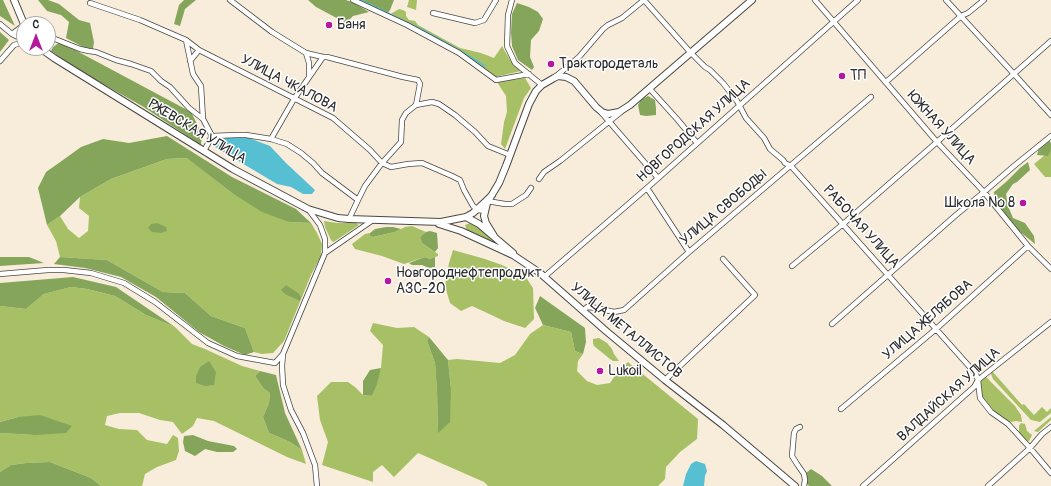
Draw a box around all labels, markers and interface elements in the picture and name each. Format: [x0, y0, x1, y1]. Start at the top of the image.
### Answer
north arrow [16, 16, 56, 56]
place label: Баня [337, 17, 365, 33]
text: С [33, 18, 39, 31]
marker: Баня [324, 20, 334, 30]
street label: УЛИЦА ЧКАЛОВА [238, 51, 340, 117]
place label: Трактородеталь [559, 56, 658, 72]
marker: Трактородеталь [546, 59, 556, 69]
place label: ТП [850, 68, 866, 84]
marker: ТП [837, 71, 847, 81]
street label: НОВГОРОДСКАЯ УЛИЦА [634, 76, 754, 186]
street label: ЮЖНАЯ УЛИЦА [903, 88, 979, 168]
street label: РЖЕВСКАЯ УЛИЦА [145, 96, 249, 168]
street label: УЛИЦА СВОБОДЫ [677, 167, 771, 249]
street label: РАБОЧАЯ УЛИЦА [819, 182, 903, 272]
place label: Школа № 8 [945, 195, 1015, 211]
marker: Школа № 8 [1018, 198, 1028, 208]
place label: Новгороднефтепродукт АЗС-20 [396, 265, 542, 298]
marker: Новгороднефтепродукт АЗС-20 [383, 276, 393, 286]
street label: УЛИЦА ЖЕЛЯБОВА [880, 276, 976, 364]
street label: УЛИЦА МЕТАЛЛИСТОВ [567, 280, 685, 382]
street label: ВАЛДАЙСКАЯ УЛИЦА [894, 344, 1004, 446]
place label: Lukoil [608, 363, 642, 379]
marker: Lukoil [595, 366, 605, 376]

